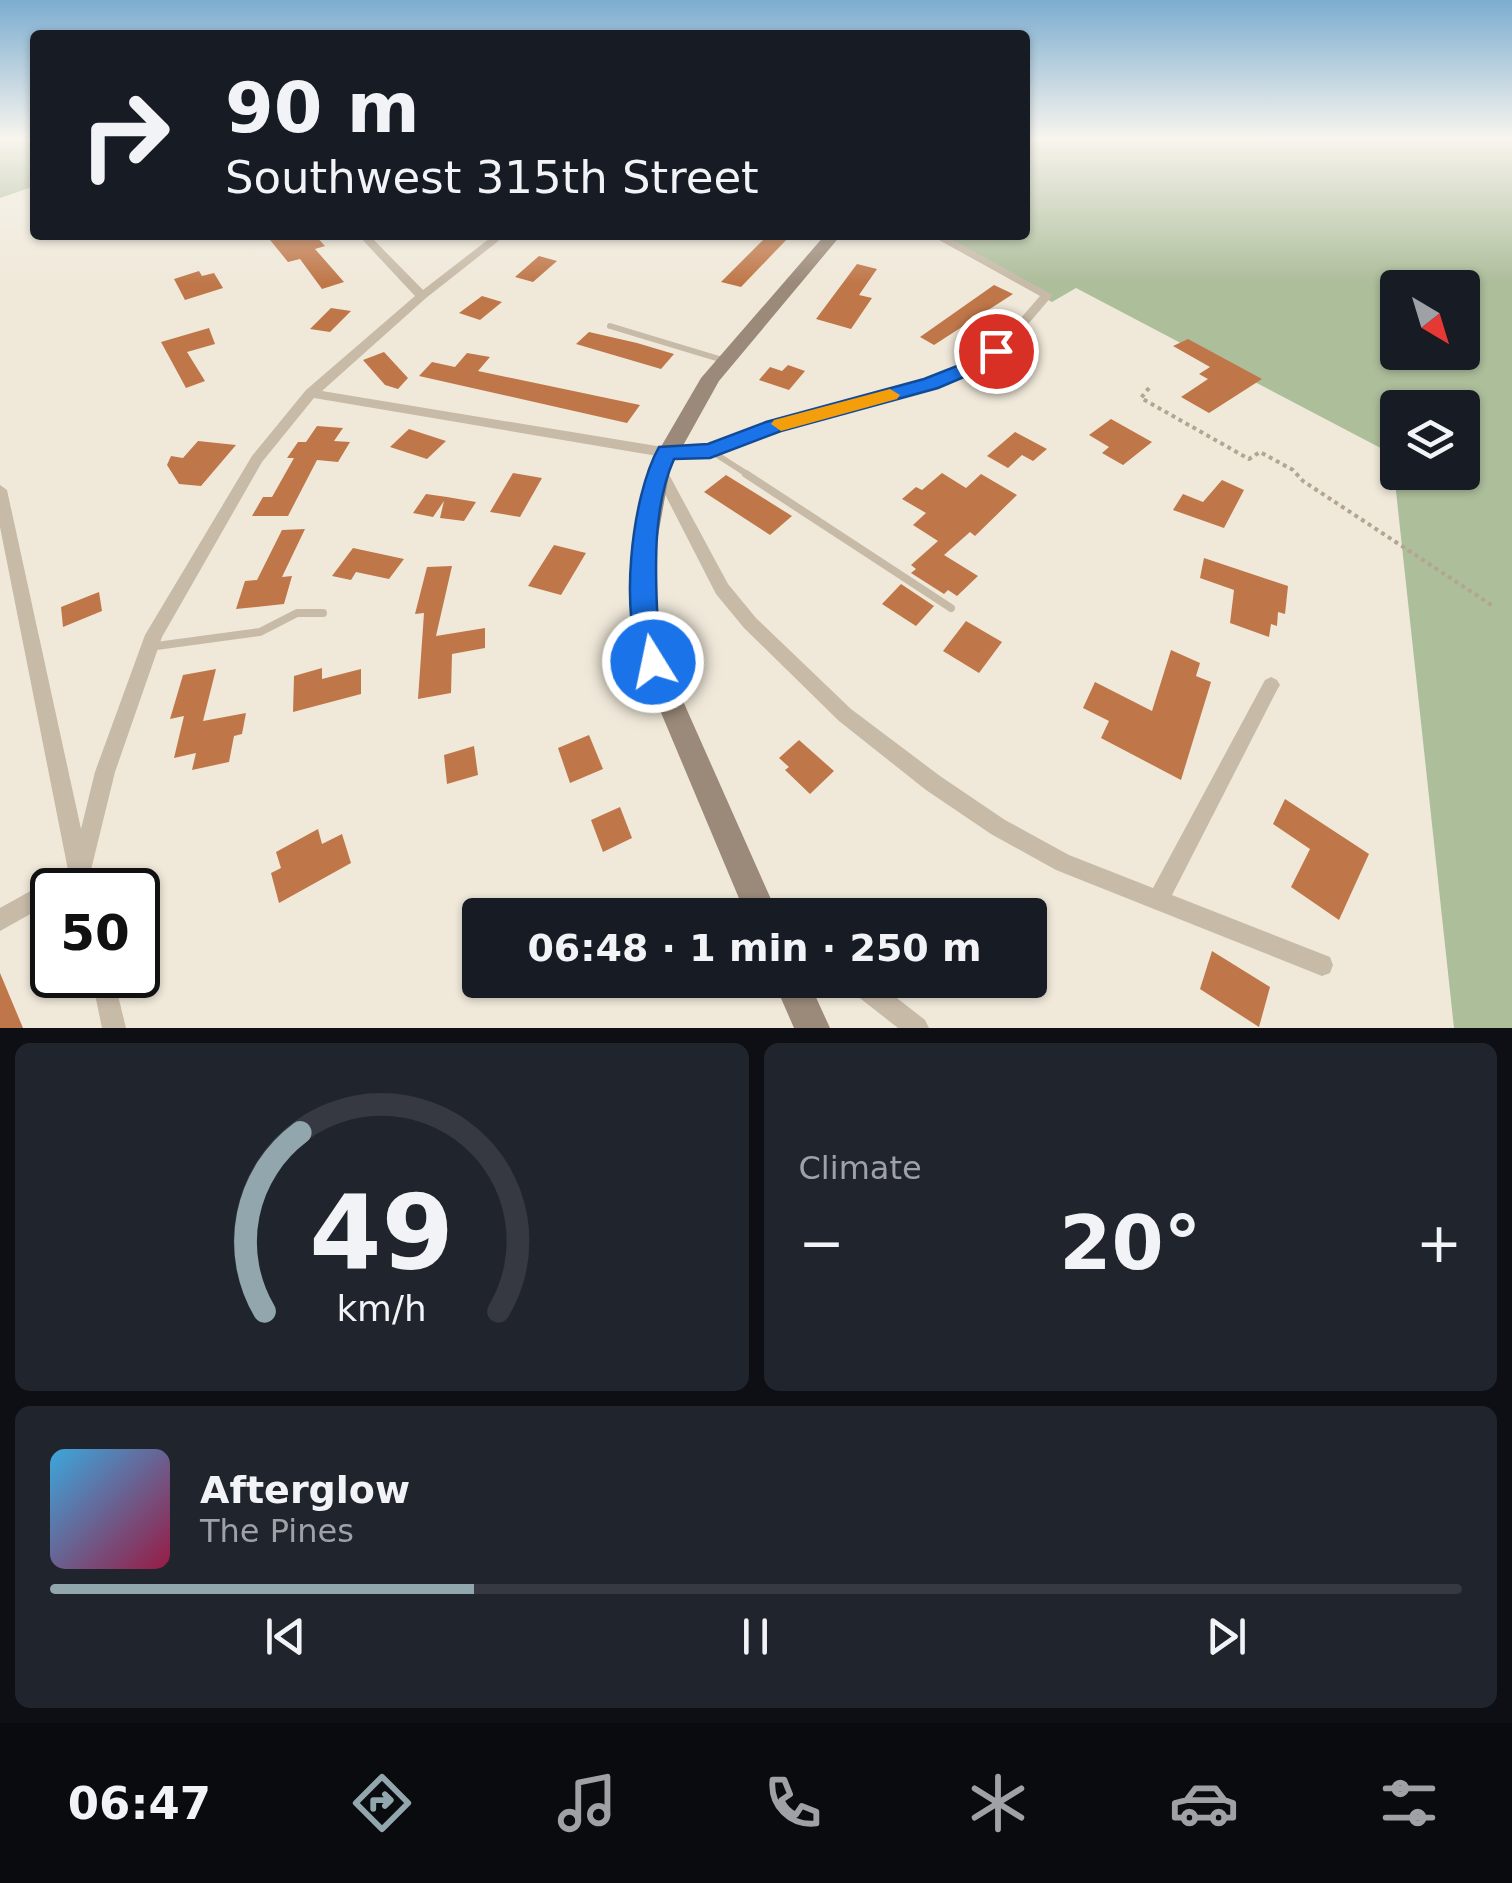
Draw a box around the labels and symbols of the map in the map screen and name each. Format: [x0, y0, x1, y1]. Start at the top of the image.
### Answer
north arrow [1380, 270, 1480, 370]
pin [954, 309, 1039, 394]
position arrow [601, 610, 705, 714]
speed limit sign: 50 [30, 868, 160, 998]

